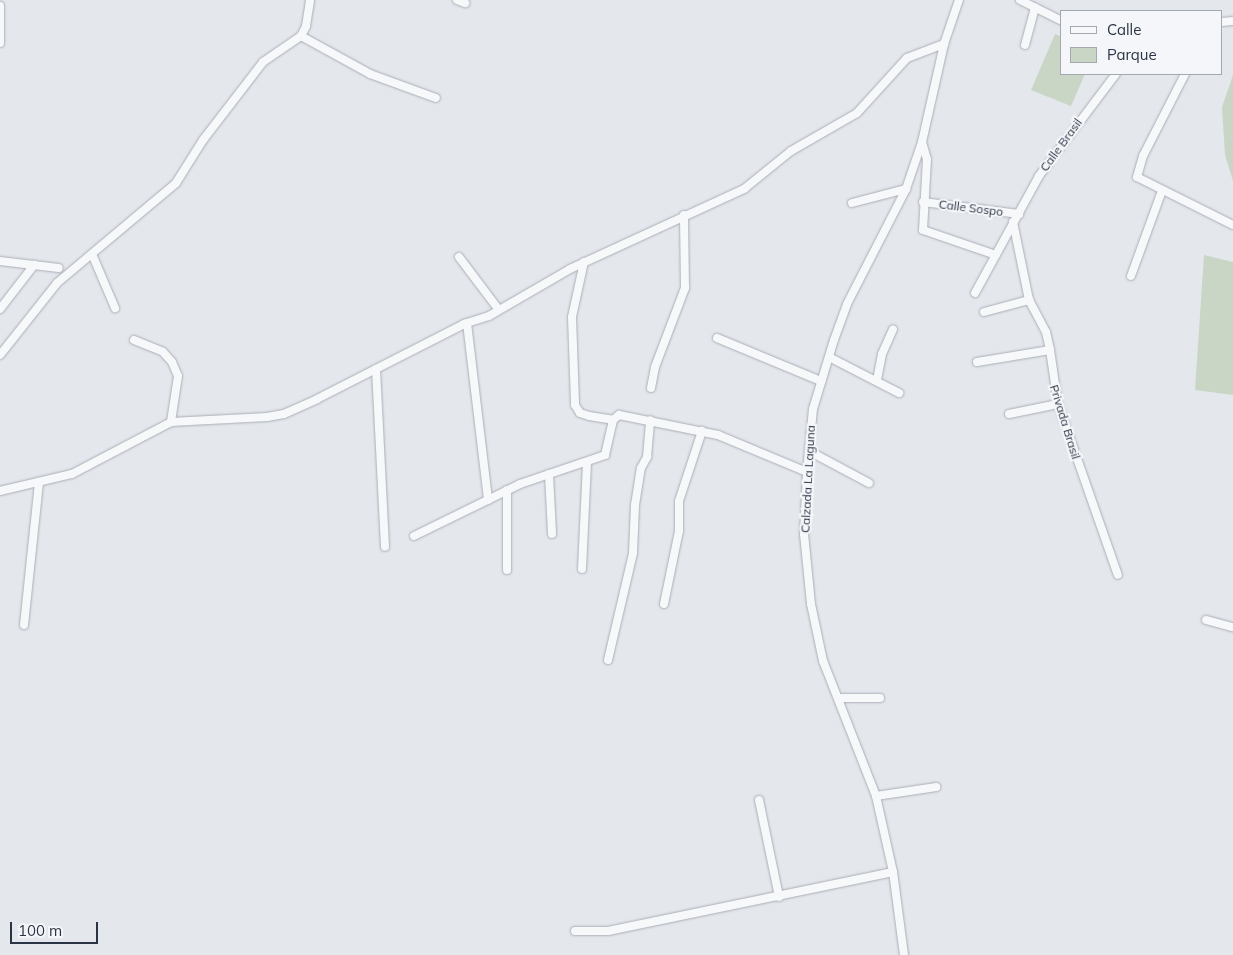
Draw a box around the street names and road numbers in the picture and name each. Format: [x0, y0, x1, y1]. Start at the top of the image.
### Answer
street label: Calle Brasil [1037, 116, 1085, 174]
street label: Calle Sospo [938, 197, 1004, 219]
street label: Privada Brasil [1047, 383, 1083, 461]
street label: Calzada La Laguna [798, 425, 818, 533]

